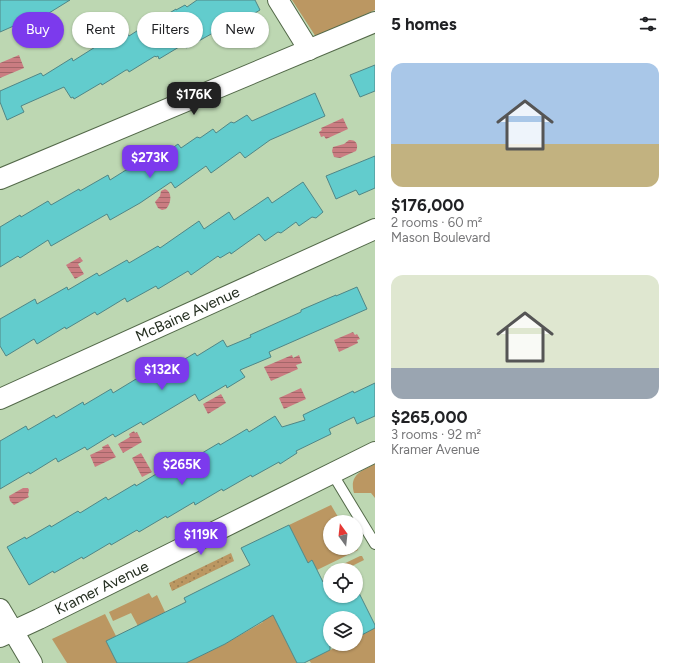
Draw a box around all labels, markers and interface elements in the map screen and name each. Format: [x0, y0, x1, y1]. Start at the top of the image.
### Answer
chip: Buy [12, 12, 64, 48]
chip: Rent [72, 12, 129, 48]
chip: Filters [137, 12, 203, 48]
chip: New [211, 12, 269, 48]
icon: filters [637, 13, 659, 35]
text: 5 homes [391, 14, 457, 34]
pin: $176K [166, 82, 222, 116]
text: $176K [176, 87, 212, 102]
icon: home [489, 89, 561, 161]
pin: $273K [122, 145, 178, 179]
text: $273K [131, 150, 169, 165]
text: $176,000 [391, 195, 464, 215]
text: 2 rooms · 60 m² [391, 215, 482, 230]
text: Mason Boulevard [391, 230, 490, 245]
street label: McBaine Avenue [133, 283, 242, 345]
icon: home [489, 301, 561, 373]
pin: $132K [134, 357, 190, 391]
text: $132K [144, 362, 180, 377]
text: $265,000 [391, 407, 467, 427]
text: 3 rooms · 92 m² [391, 427, 481, 442]
text: Kramer Avenue [391, 442, 480, 457]
pin: $265K [154, 452, 210, 486]
text: $265K [163, 457, 201, 472]
north arrow [323, 515, 363, 555]
map controls [323, 515, 363, 651]
pin: $119K [173, 522, 229, 556]
text: $119K [184, 527, 218, 542]
street label: Kramer Avenue [52, 557, 152, 619]
button: locate [323, 563, 363, 603]
button: layers [323, 611, 363, 651]

